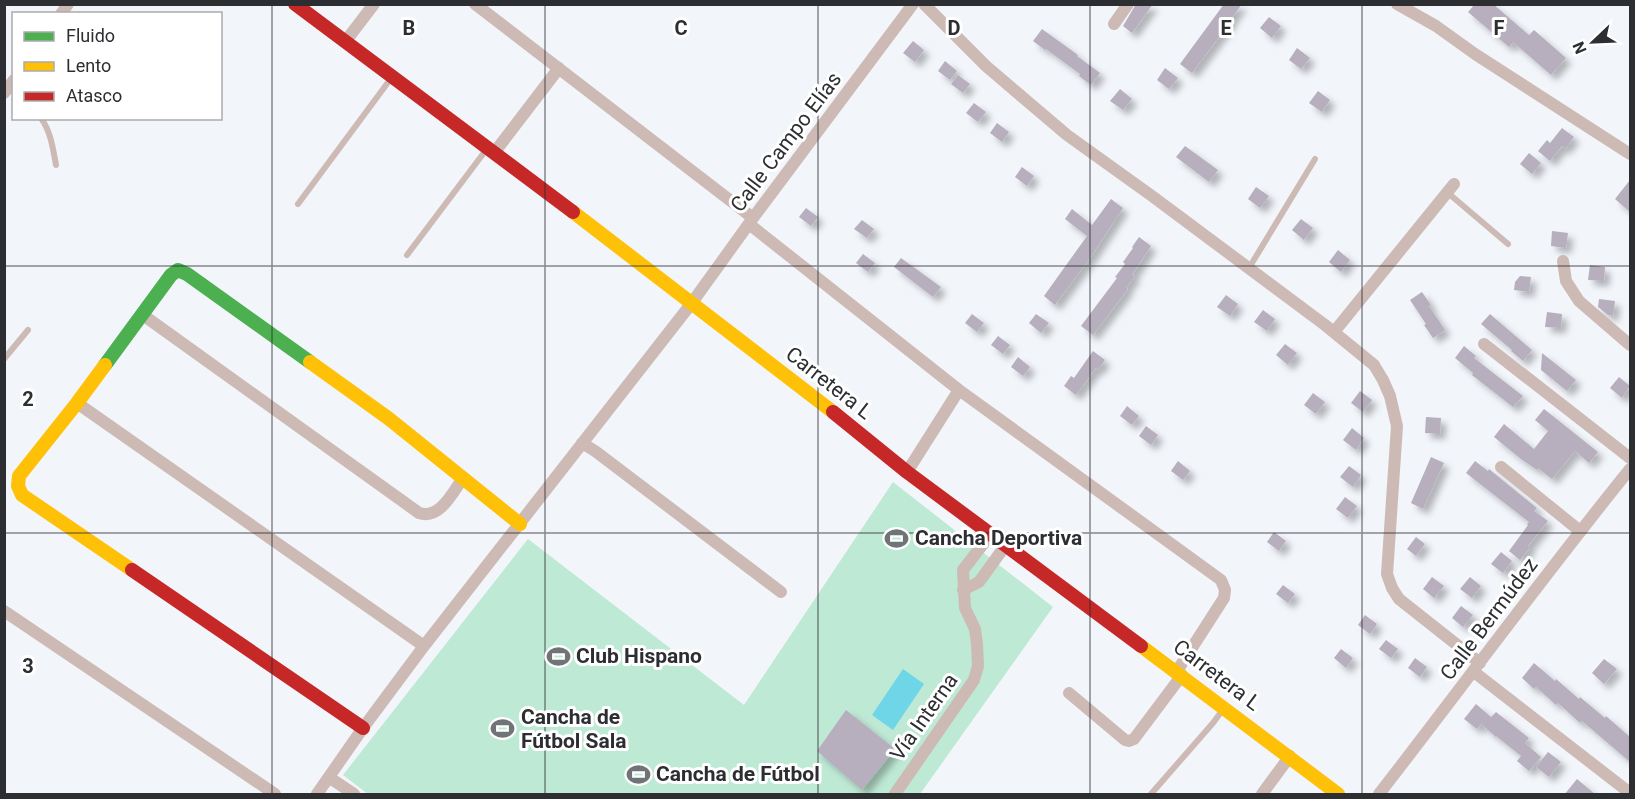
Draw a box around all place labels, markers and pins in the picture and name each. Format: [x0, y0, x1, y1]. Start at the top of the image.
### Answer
sports icon: Cancha Deportiva [884, 525, 910, 551]
place label: Cancha Deportiva [915, 526, 1082, 550]
sports icon: Club Hispano [545, 643, 571, 669]
place label: Club Hispano [576, 644, 702, 668]
place label: Cancha de Fútbol Sala [521, 705, 627, 753]
sports icon: Cancha de Fútbol Sala [490, 716, 516, 742]
sports icon: Cancha de Fútbol [625, 761, 651, 787]
place label: Cancha de Fútbol [656, 762, 820, 786]

